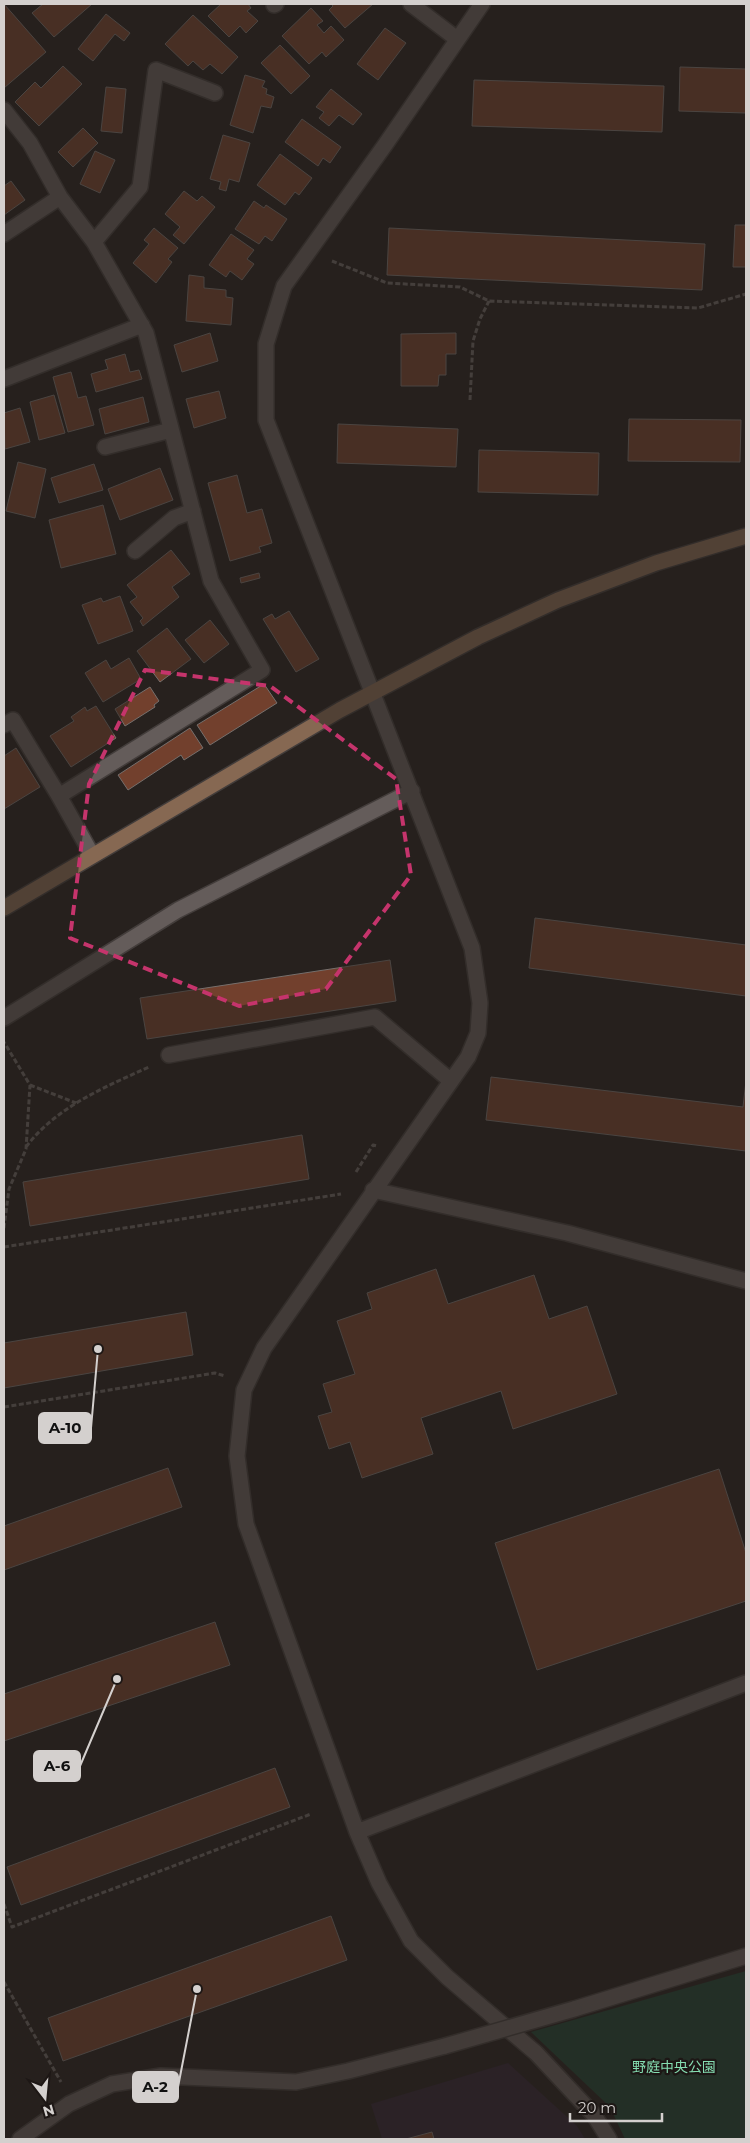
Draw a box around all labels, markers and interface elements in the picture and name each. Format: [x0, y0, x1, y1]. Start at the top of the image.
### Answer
callout: A-10 [39, 1413, 91, 1443]
text: A-10 [48, 1418, 81, 1437]
callout: A-6 [34, 1751, 80, 1781]
text: A-6 [43, 1756, 71, 1775]
park label: 野庭中央公園 [632, 2058, 716, 2076]
callout: A-2 [133, 2072, 178, 2102]
north arrow [20, 2073, 70, 2123]
text: A-2 [141, 2077, 168, 2096]
scale bar [570, 2090, 662, 2122]
text: 20 m [578, 2098, 616, 2117]
text: N [41, 2100, 57, 2121]

